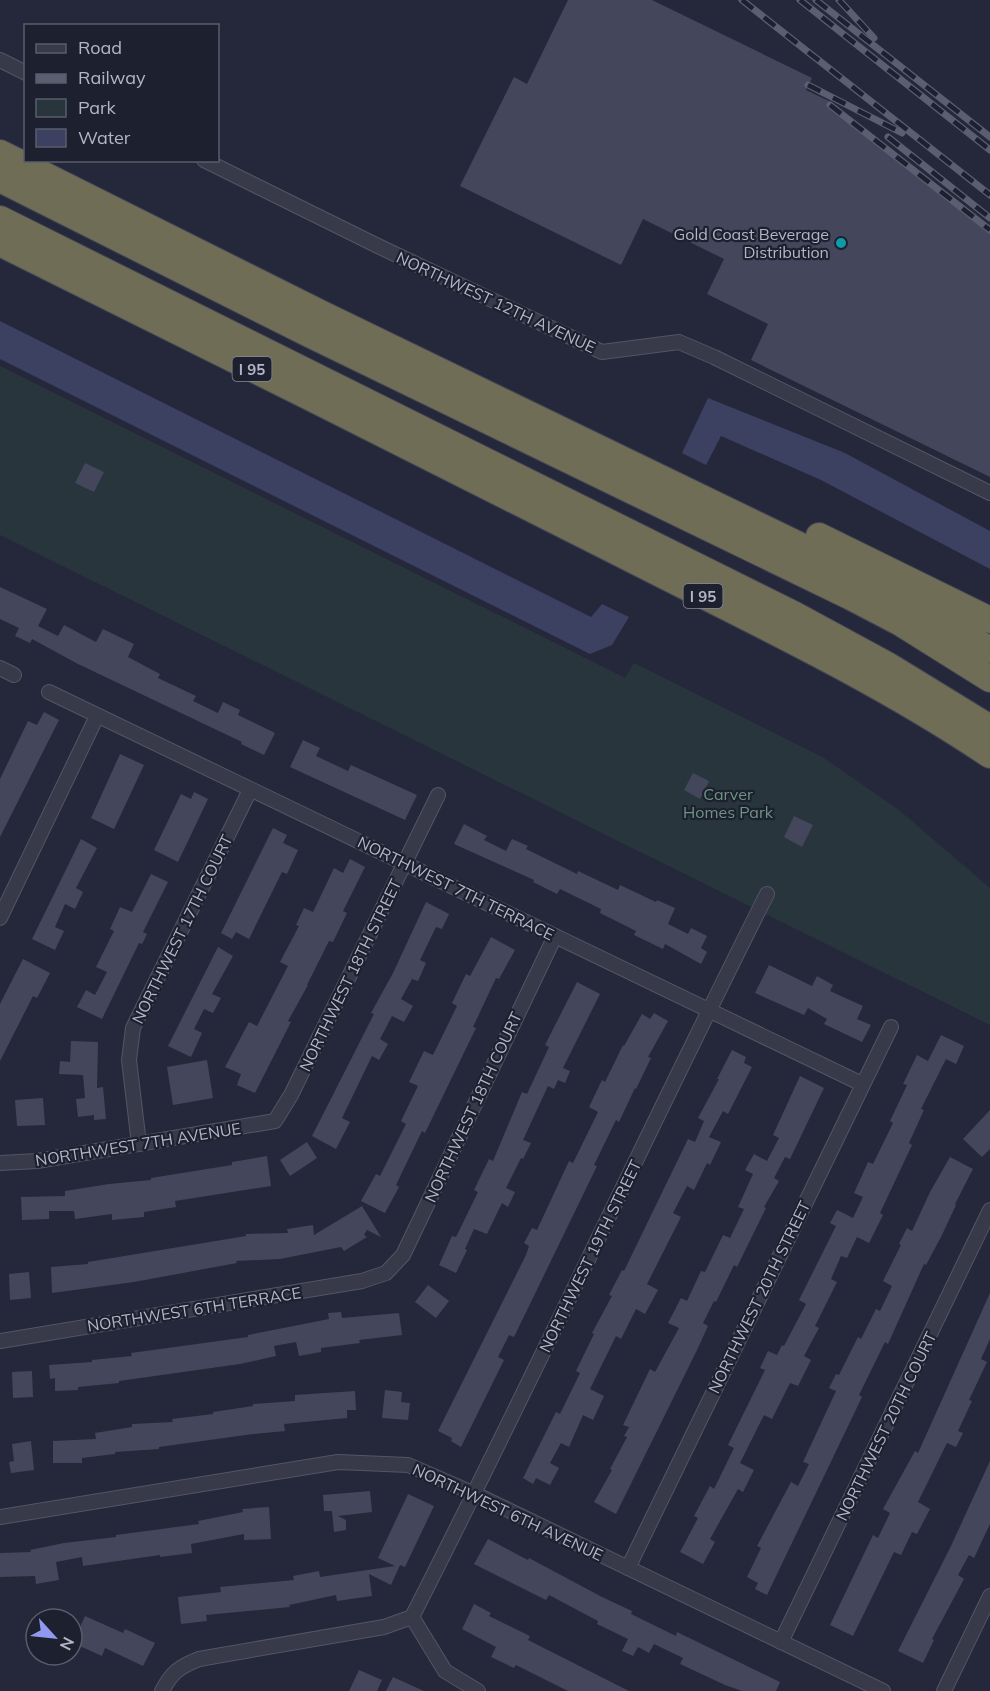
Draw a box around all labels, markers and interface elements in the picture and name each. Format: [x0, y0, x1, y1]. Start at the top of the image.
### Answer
legend [24, 24, 219, 162]
text: Road [78, 36, 122, 59]
text: Railway [78, 66, 146, 89]
text: Park [78, 96, 117, 119]
text: Water [78, 126, 131, 149]
place label: Gold Coast Beverage Distribution [674, 224, 829, 262]
marker: Gold Coast Beverage Distribution [834, 236, 848, 250]
street label: NORTHWEST 12TH AVENUE [393, 247, 599, 357]
road number: I 95 [232, 357, 272, 381]
road number: I 95 [684, 584, 722, 608]
park label: Carver Homes Park [683, 784, 774, 822]
street label: NORTHWEST 17TH COURT [127, 831, 237, 1027]
street label: NORTHWEST 7TH TERRACE [354, 832, 558, 944]
street label: NORTHWEST 18TH STREET [295, 875, 406, 1074]
street label: NORTHWEST 18TH COURT [420, 1008, 526, 1205]
street label: NORTHWEST 7TH AVENUE [34, 1118, 242, 1170]
street label: NORTHWEST 19TH STREET [535, 1156, 646, 1355]
street label: NORTHWEST 20TH STREET [704, 1197, 815, 1396]
street label: NORTHWEST 6TH TERRACE [86, 1282, 302, 1336]
street label: NORTHWEST 20TH COURT [831, 1328, 941, 1524]
street label: NORTHWEST 6TH AVENUE [410, 1459, 606, 1565]
north arrow [24, 1607, 84, 1667]
text: N [56, 1634, 79, 1654]

